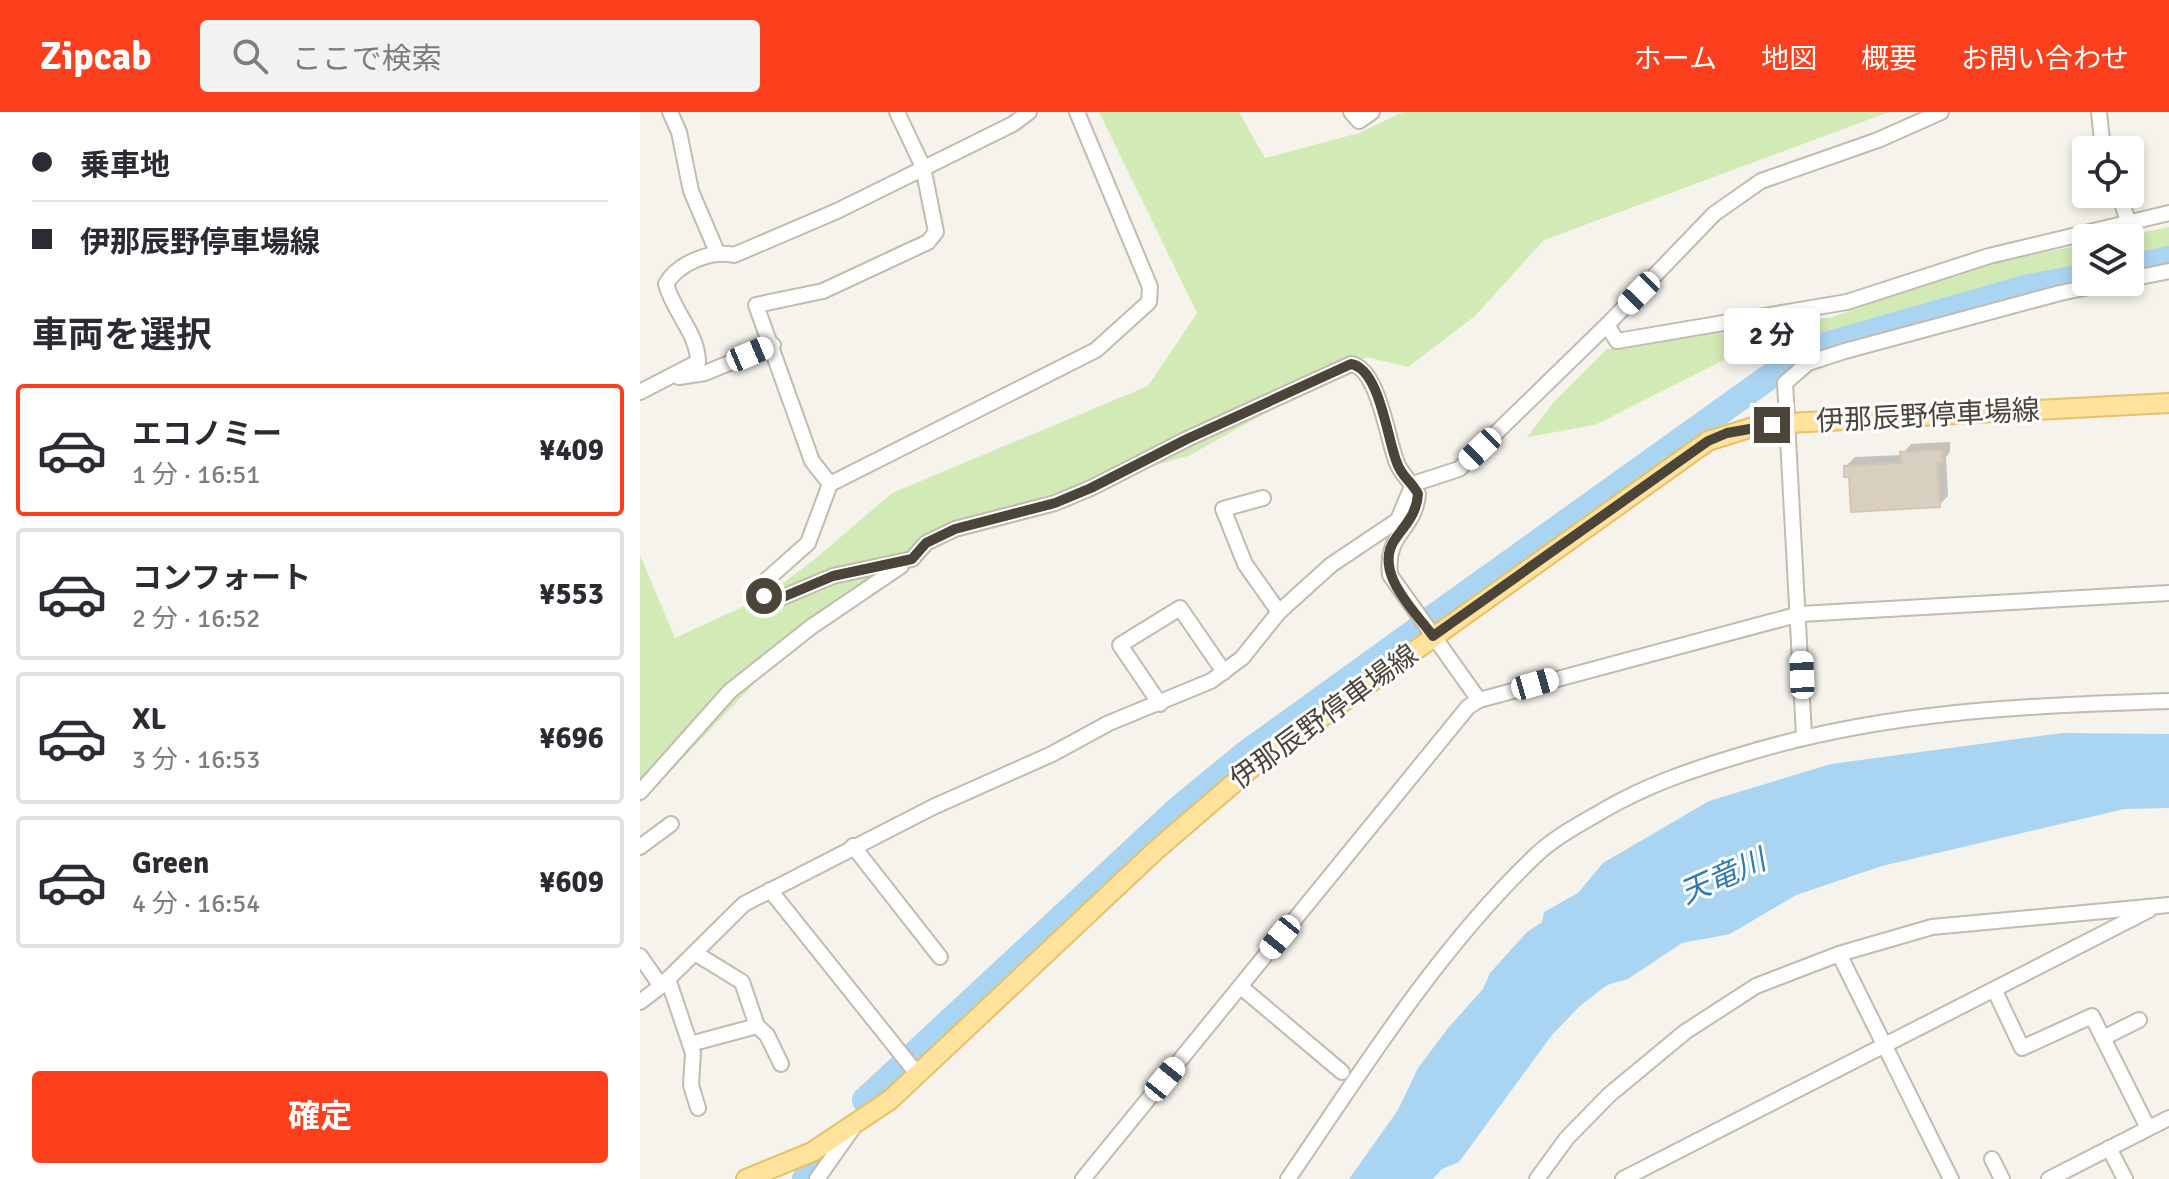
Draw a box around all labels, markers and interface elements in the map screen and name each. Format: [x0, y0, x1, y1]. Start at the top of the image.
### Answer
search box [200, 20, 760, 92]
text: Zipcab [40, 33, 152, 80]
icon: search [228, 34, 272, 78]
text: ここで検索 [292, 41, 442, 78]
text: ホーム [1634, 42, 1717, 76]
text: 地図 [1761, 42, 1817, 76]
text: 概要 [1861, 42, 1917, 76]
text: お問い合わせ [1961, 42, 2129, 76]
map controls [2072, 136, 2144, 296]
button: locate [2072, 136, 2144, 208]
text: 乗車地 [80, 147, 170, 184]
text: 伊那辰野停車場線 [80, 224, 320, 261]
button: layers [2072, 224, 2144, 296]
car [1614, 267, 1664, 319]
callout: 2 分 [1724, 309, 1820, 365]
text: 車両を選択 [32, 313, 212, 358]
text: 2 分 [1749, 320, 1795, 352]
car [723, 334, 777, 374]
street label: 伊那辰野停車場線 [1815, 393, 2041, 439]
route end [1754, 407, 1790, 443]
icon: car [36, 414, 108, 486]
text: エコノミー [132, 416, 282, 453]
car [1454, 424, 1506, 474]
text: ¥409 [539, 432, 604, 469]
text: 1 分 · 16:51 [132, 459, 260, 491]
icon: car [36, 558, 108, 630]
text: コンフォート [132, 560, 311, 597]
text: ¥553 [539, 576, 604, 613]
route start [746, 578, 782, 614]
text: 2 分 · 16:52 [132, 603, 260, 635]
street label: 伊那辰野停車場線 [1223, 637, 1425, 797]
car [1789, 651, 1815, 699]
car [1509, 666, 1561, 702]
text: XL [132, 701, 166, 738]
icon: car [36, 702, 108, 774]
text: ¥696 [539, 720, 604, 757]
text: 3 分 · 16:53 [132, 744, 260, 776]
water label: 天竜川 [1674, 841, 1774, 912]
text: Green [132, 845, 209, 882]
icon: car [36, 846, 108, 918]
text: ¥609 [539, 864, 604, 901]
text: 4 分 · 16:54 [132, 888, 260, 920]
car [1256, 911, 1304, 963]
car [1141, 1053, 1189, 1105]
button: 確定 [32, 1071, 608, 1163]

